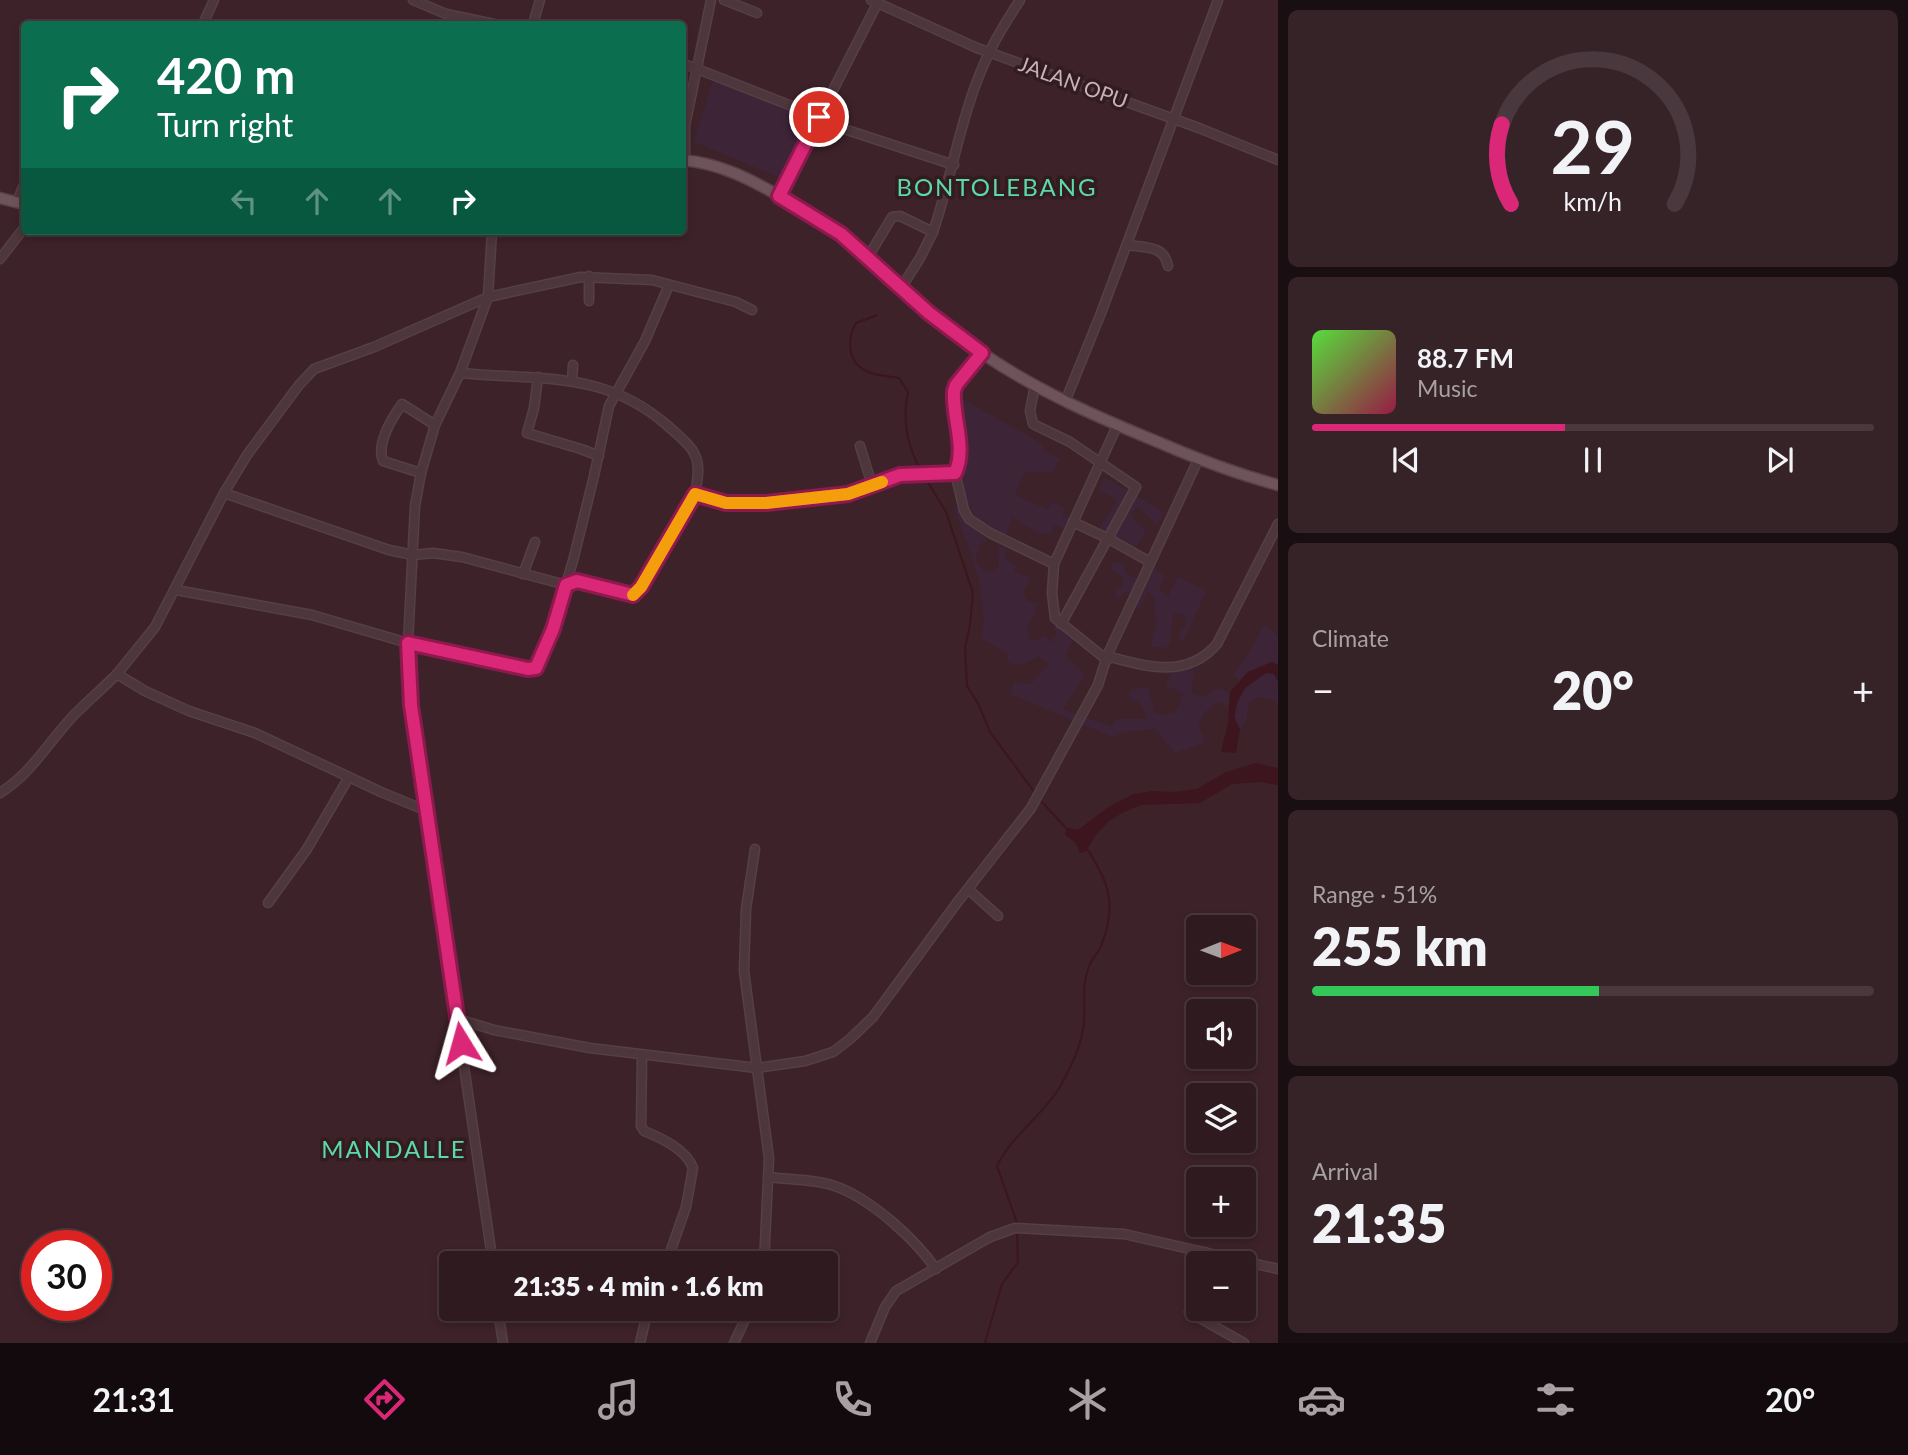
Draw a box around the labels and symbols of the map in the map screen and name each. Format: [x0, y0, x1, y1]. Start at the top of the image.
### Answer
street label: JALAN OPU [1016, 50, 1131, 113]
pin [789, 87, 849, 147]
district label: BONTOLEBANG [896, 172, 1098, 201]
north arrow [1186, 915, 1256, 985]
position arrow [424, 1006, 498, 1080]
district label: MANDALLE [321, 1134, 467, 1163]
speed limit sign: 30 [21, 1230, 112, 1321]

